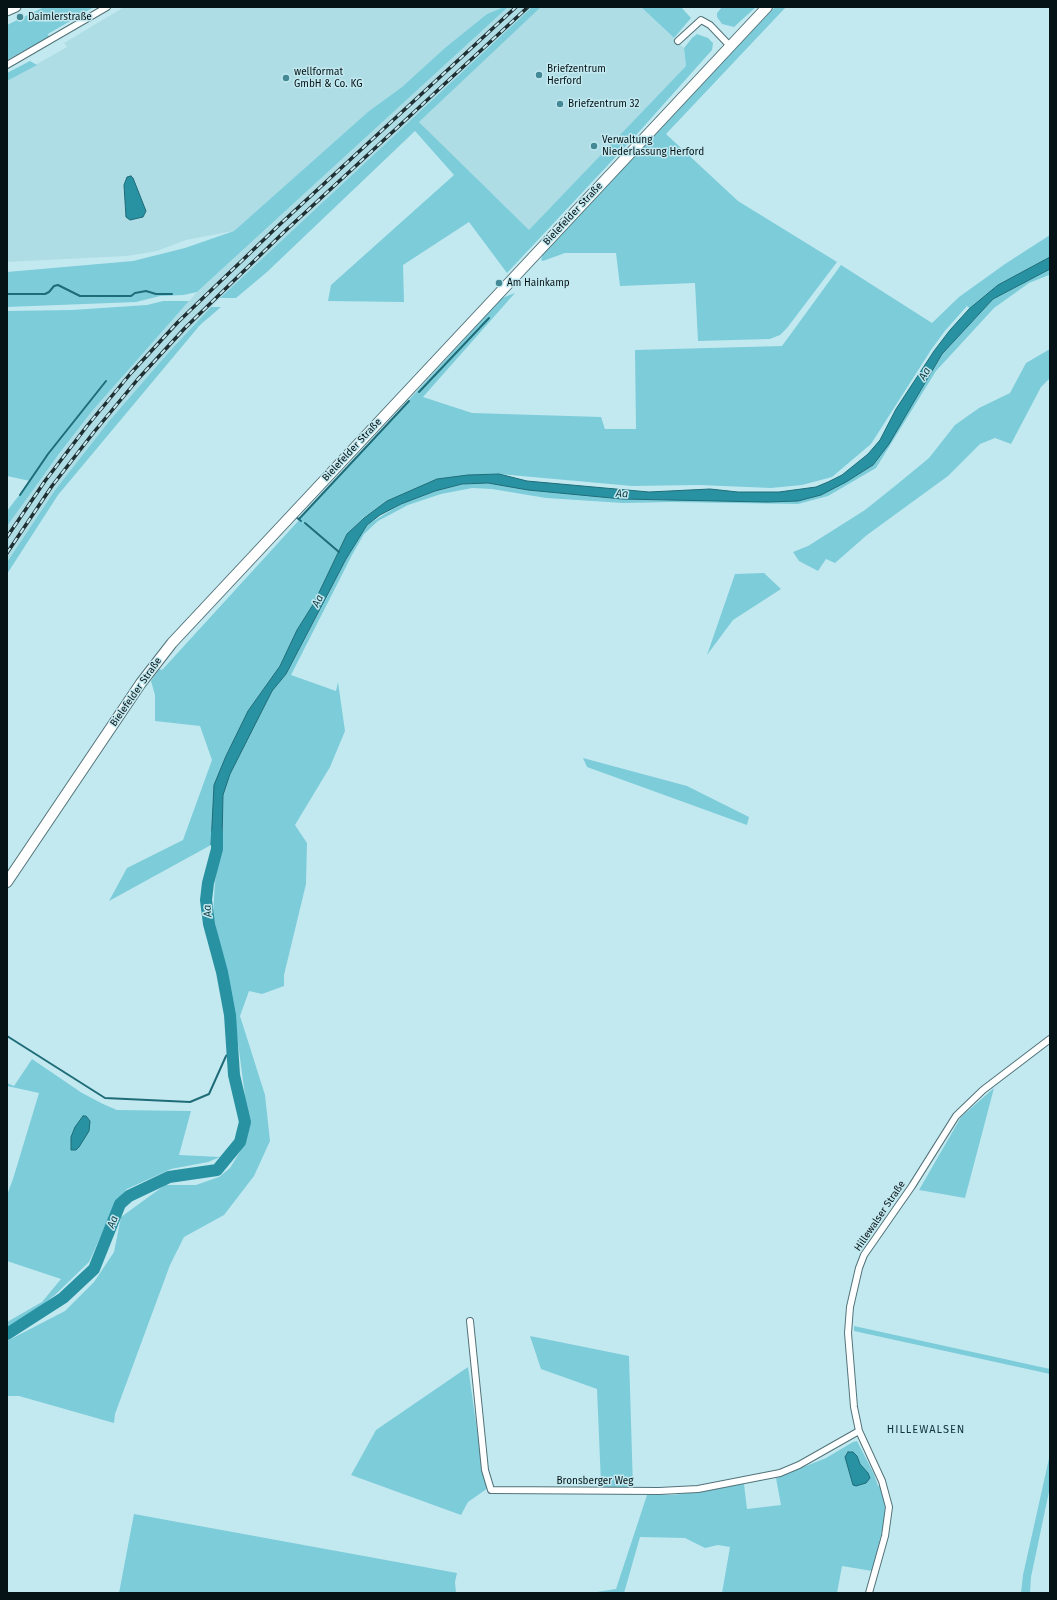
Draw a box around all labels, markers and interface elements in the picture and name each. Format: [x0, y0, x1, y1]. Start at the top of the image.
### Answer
place label: Daimlerstraße [28, 11, 92, 23]
marker: Daimlerstraße [15, 12, 25, 22]
place label: Briefzentrum Herford [547, 63, 606, 86]
place label: wellformat GmbH & Co. KG [294, 66, 362, 90]
marker: Briefzentrum Herford [534, 70, 544, 80]
marker: wellformat GmbH & Co. KG [281, 73, 291, 83]
place label: Briefzentrum 32 [568, 98, 639, 110]
marker: Briefzentrum 32 [555, 99, 565, 109]
place label: Verwaltung Niederlassung Herford [602, 134, 704, 158]
marker: Verwaltung Niederlassung Herford [589, 141, 599, 151]
street label: Bielefelder Straße [541, 180, 605, 248]
place label: Am Hainkamp [507, 277, 570, 289]
marker: Am Hainkamp [494, 278, 504, 288]
water label: Aa [916, 365, 934, 383]
street label: Bielefelder Straße [320, 416, 384, 484]
water label: Aa [615, 487, 629, 501]
water label: Aa [309, 592, 327, 610]
street label: Bielefelder Straße [108, 655, 164, 729]
water label: Aa [201, 904, 215, 918]
street label: Hillewalser Straße [852, 1179, 908, 1253]
water label: Aa [105, 1214, 121, 1230]
district label: HILLEWALSEN [887, 1423, 965, 1437]
street label: Bronsberger Weg [557, 1475, 633, 1487]

